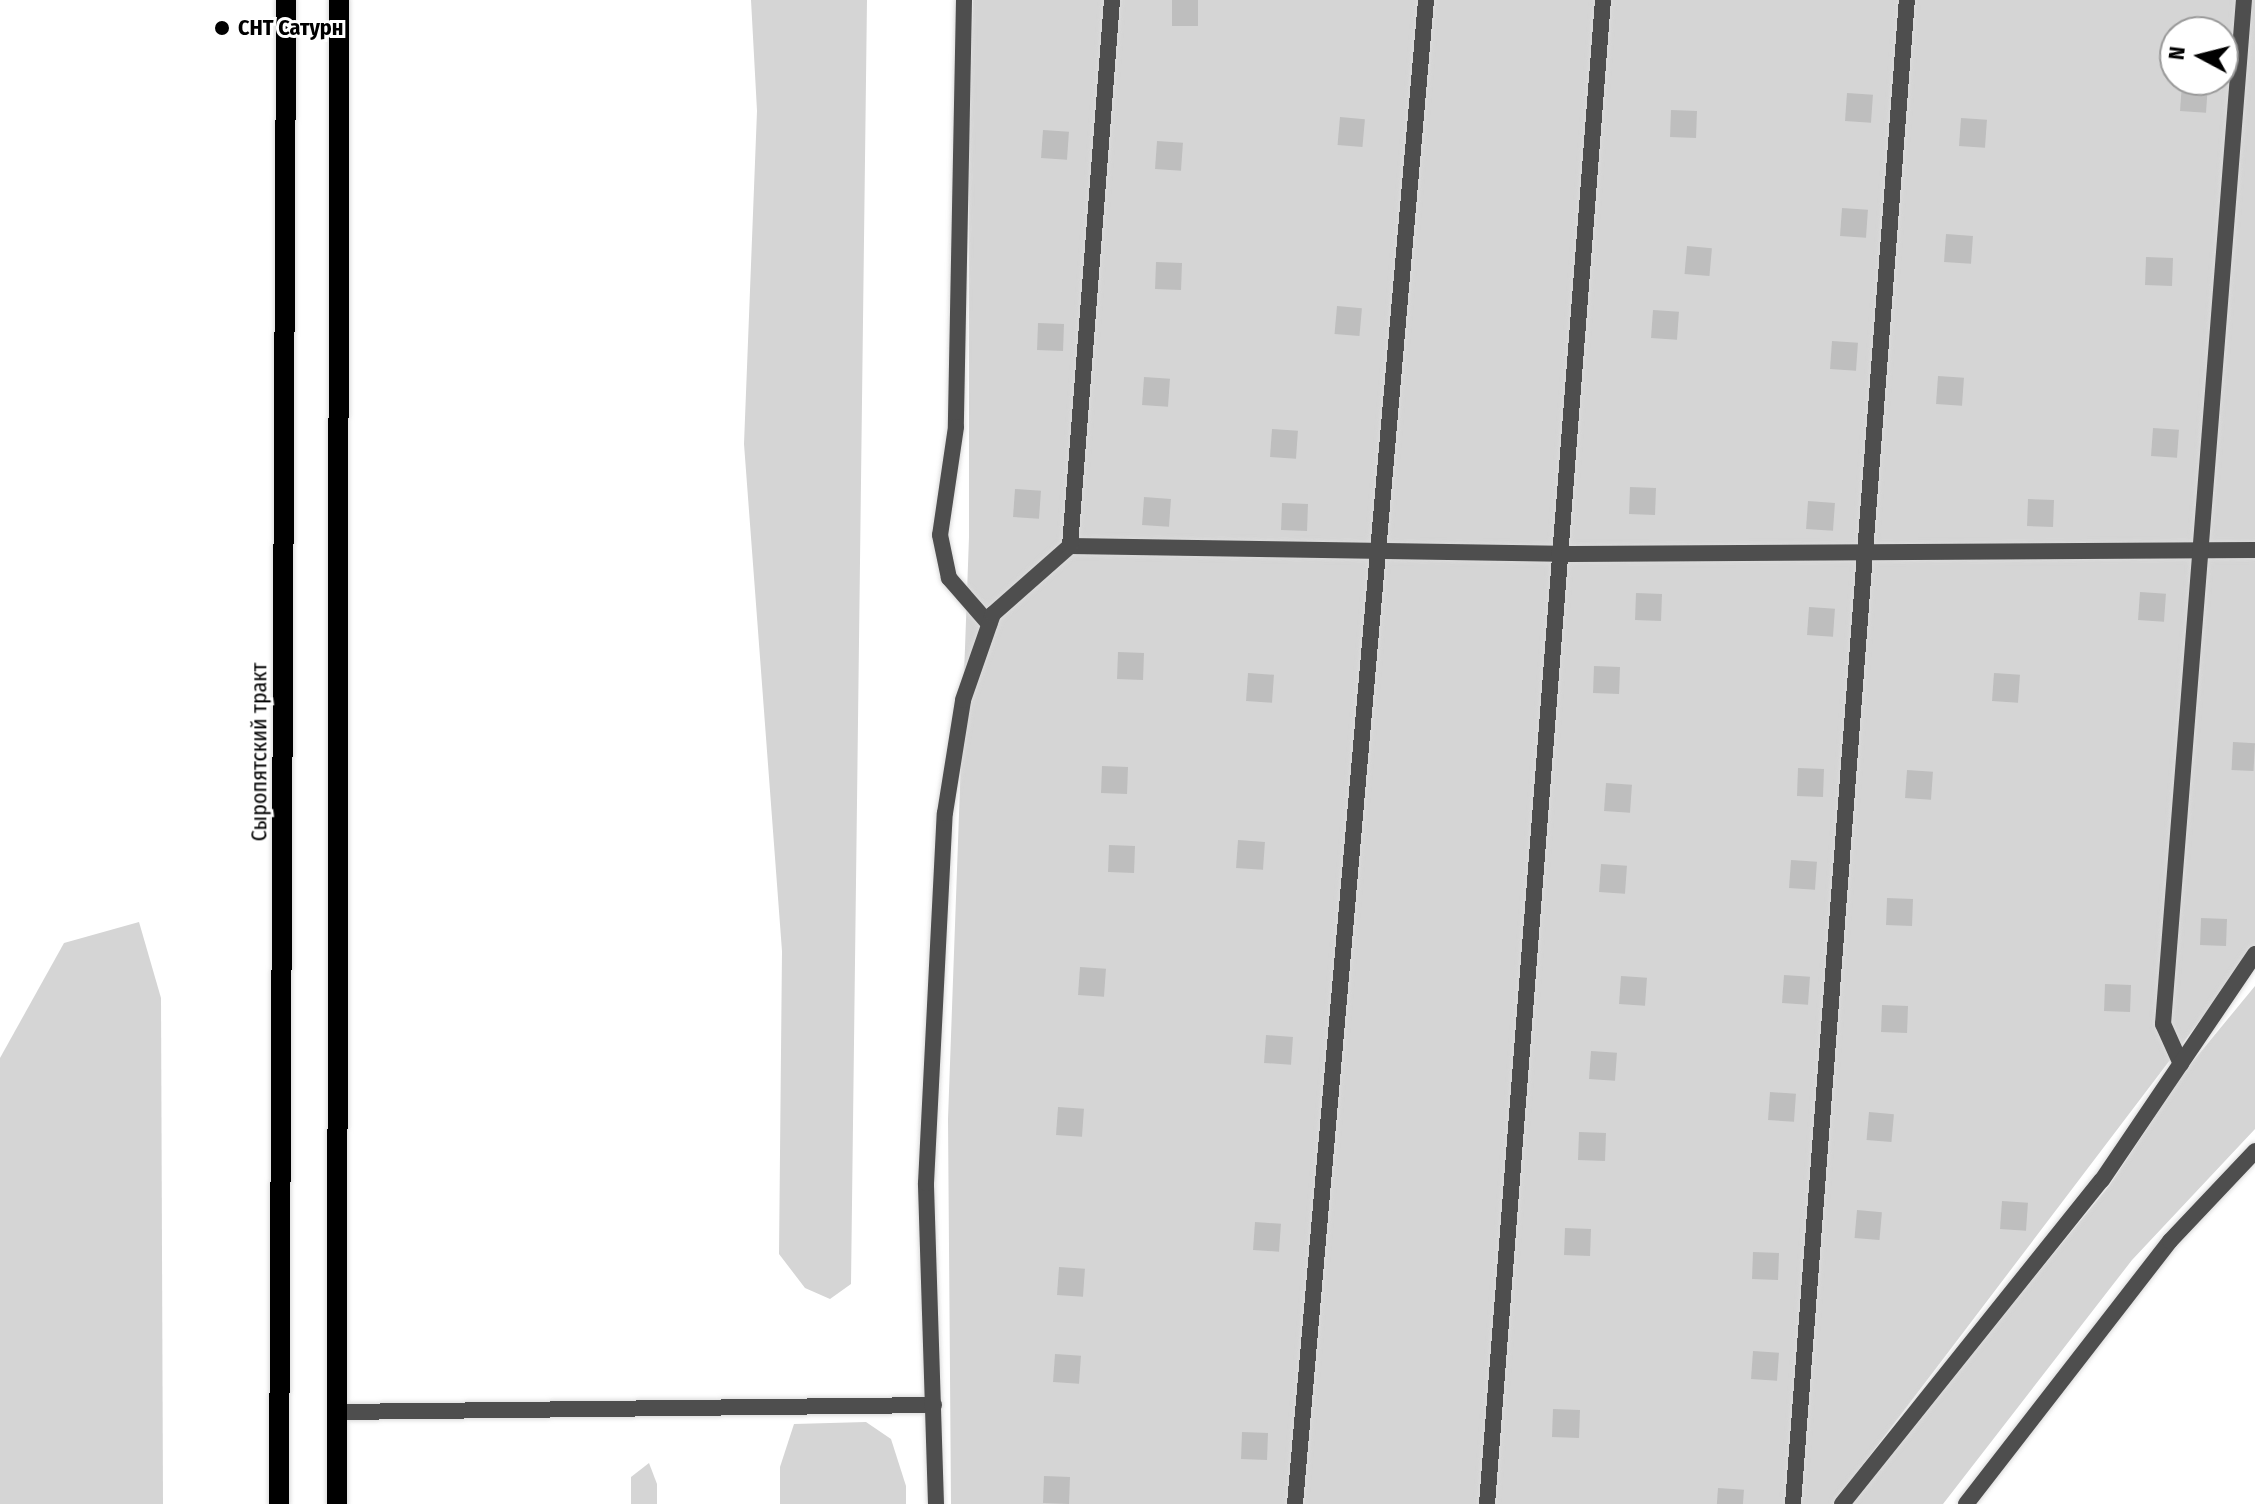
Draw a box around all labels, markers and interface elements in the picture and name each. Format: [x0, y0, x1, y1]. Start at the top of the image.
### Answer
place label: СНТ Сатурн [238, 15, 343, 41]
north arrow [2159, 16, 2239, 96]
marker: СНТ Сатурн [213, 19, 231, 37]
text: N [2162, 45, 2191, 61]
street label: Сыропятский тракт [246, 663, 272, 841]

